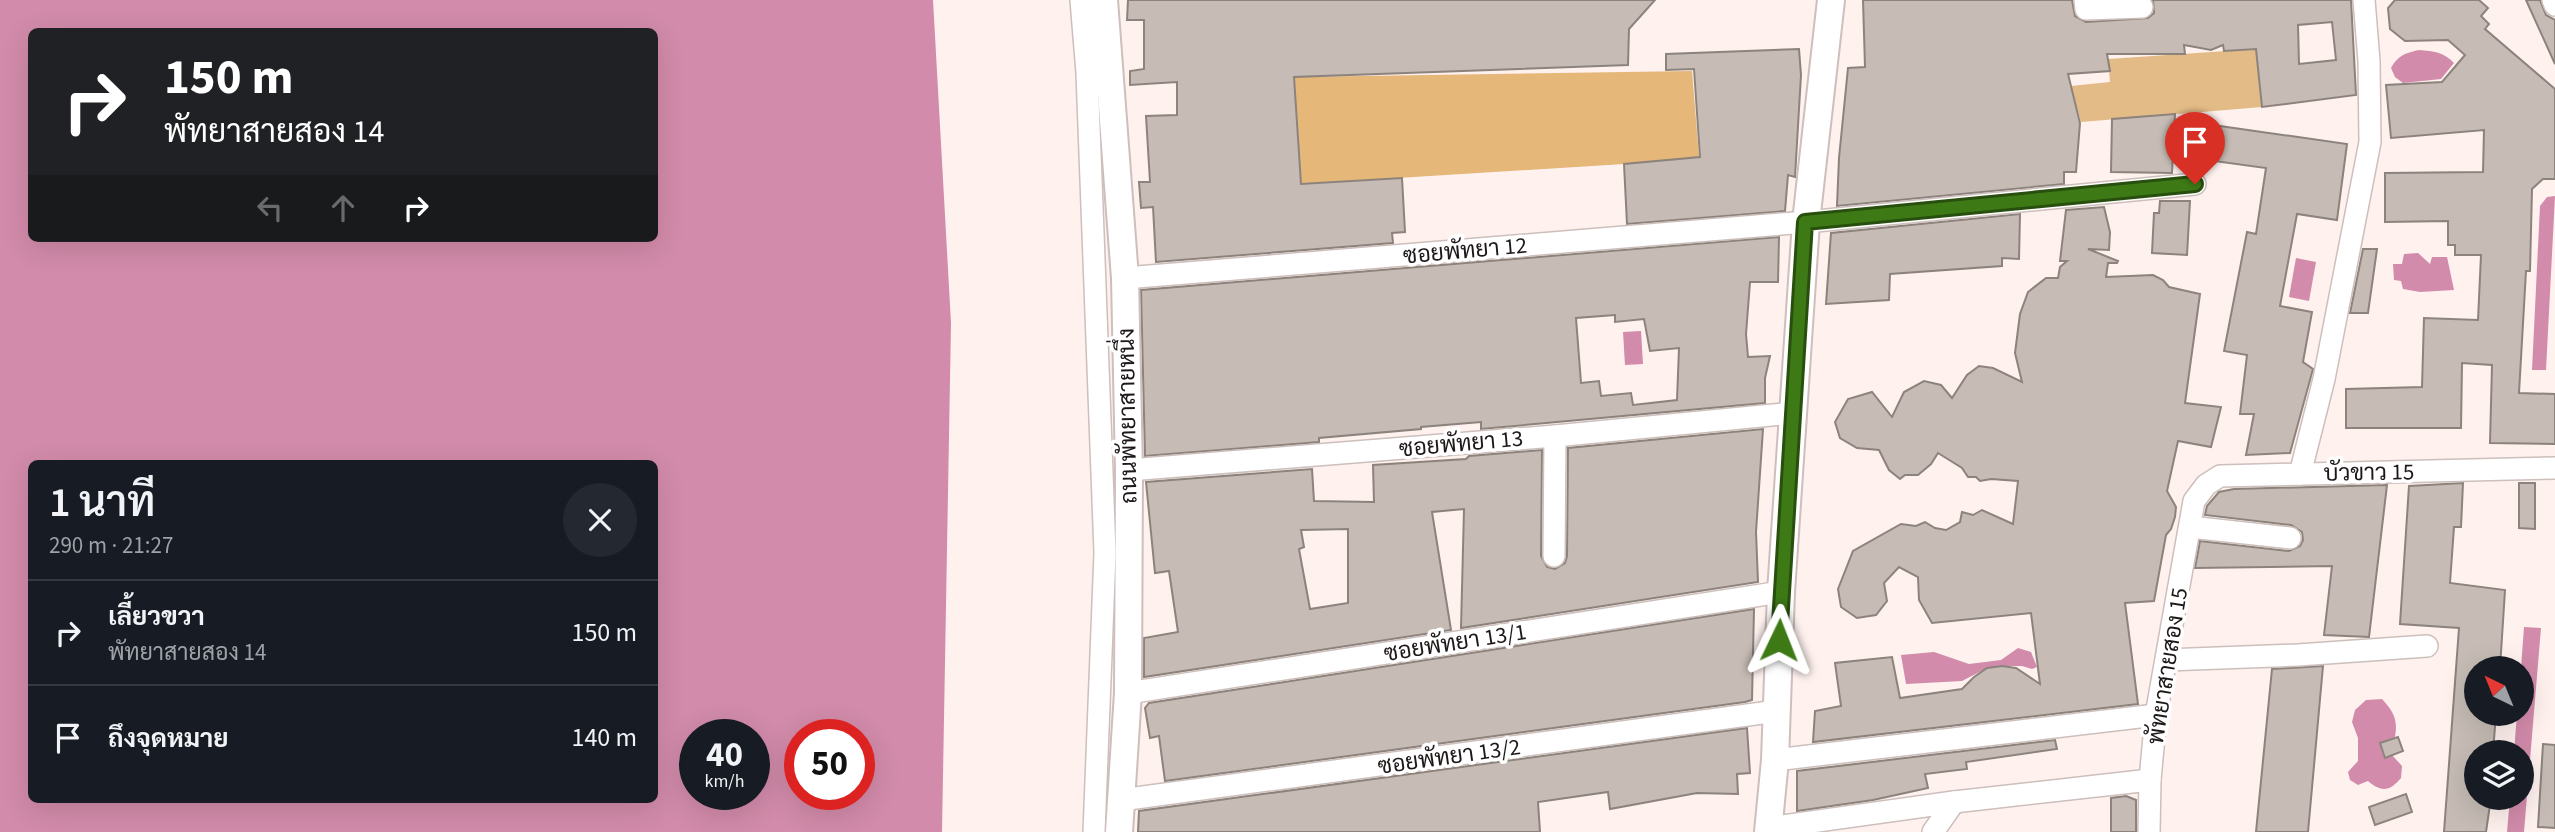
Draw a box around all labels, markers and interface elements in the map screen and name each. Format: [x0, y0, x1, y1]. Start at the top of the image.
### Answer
text: 150 m [164, 43, 293, 113]
icon: right [49, 56, 140, 147]
text: พัทยาสายสอง 14 [164, 109, 384, 155]
pin [2165, 112, 2225, 184]
icon: arrive [2176, 123, 2214, 161]
icon: left [251, 189, 289, 227]
icon: ahead [324, 189, 362, 227]
icon: right [397, 189, 435, 227]
street label: ซอยพัทยา 12 [1402, 229, 1528, 272]
street label: ถนนพัทยาสายหนึ่ง [1105, 328, 1146, 504]
street label: ซอยพัทยา 13 [1398, 422, 1524, 465]
street label: บัวขาว 15 [2323, 455, 2415, 490]
text: 1 นาที [49, 473, 155, 533]
button: close [563, 483, 637, 557]
text: 290 m · 21:27 [49, 529, 173, 562]
street label: พัทยาสายสอง 15 [2139, 585, 2196, 747]
text: เลี้ยวขวา [108, 598, 205, 635]
position arrow [1742, 603, 1816, 677]
icon: right [49, 614, 87, 652]
text: 150 m [571, 614, 637, 651]
street label: ซอยพัทยา 13/1 [1381, 615, 1529, 670]
text: พัทยาสายสอง 14 [108, 636, 266, 669]
north arrow [2464, 656, 2534, 726]
map controls [2464, 656, 2534, 810]
icon: arrive [49, 719, 87, 757]
text: 140 m [571, 719, 637, 756]
speed limit sign: 50 [784, 719, 875, 810]
text: ถึงจุดหมาย [108, 720, 229, 757]
text: 40 [706, 730, 743, 780]
street label: ซอยพัทยา 13/2 [1376, 730, 1523, 783]
button: layers [2464, 740, 2534, 810]
text: km/h [705, 769, 744, 794]

